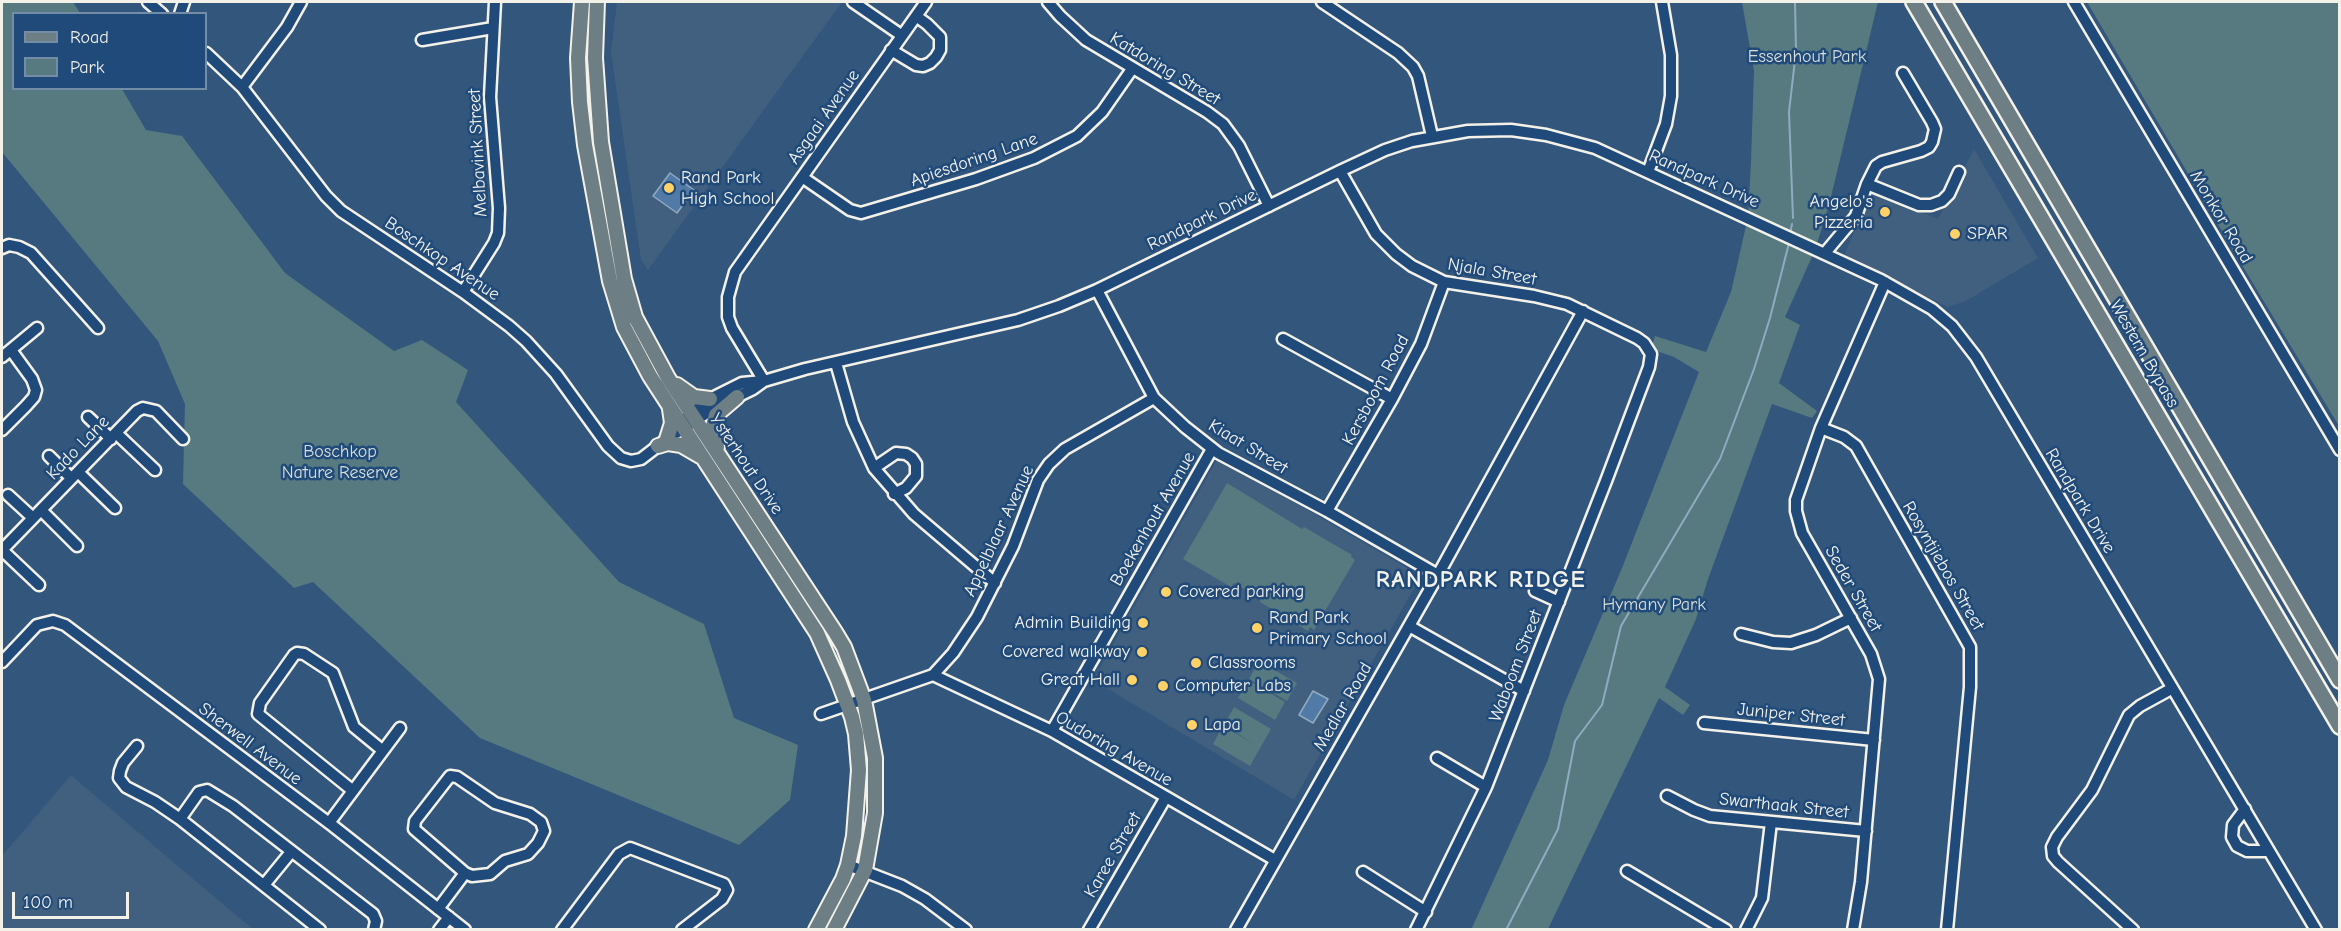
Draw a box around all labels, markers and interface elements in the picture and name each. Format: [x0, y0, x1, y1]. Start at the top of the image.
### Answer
legend [12, 12, 207, 90]
text: Road [70, 27, 109, 48]
street label: Katdoring Street [1106, 28, 1224, 110]
park label: Essenhout Park [1748, 46, 1866, 68]
text: Park [70, 57, 104, 78]
street label: Asgaai Avenue [783, 65, 865, 169]
street label: Melbavink Street [464, 88, 492, 218]
street label: Apiesdoring Lane [907, 128, 1041, 192]
street label: Randpark Drive [1645, 145, 1763, 213]
place label: Rand Park High School [681, 167, 775, 210]
street label: Monkor Road [2185, 167, 2257, 267]
marker: Rand Park High School [662, 181, 676, 195]
street label: Randpark Drive [1144, 184, 1260, 256]
place label: Angelo's Pizzeria [1810, 191, 1873, 234]
marker: Angelo's Pizzeria [1878, 205, 1892, 219]
street label: Boschkop Avenue [380, 212, 504, 306]
place label: SPAR [1967, 223, 2007, 245]
marker: SPAR [1948, 227, 1962, 241]
street label: Njala Street [1446, 254, 1538, 290]
street label: Western Bypass [2104, 296, 2184, 412]
street label: Kersboom Road [1338, 331, 1414, 449]
street label: Ysterhout Drive [704, 409, 788, 519]
street label: Kado Lane [42, 411, 114, 485]
street label: Kiaat Street [1204, 415, 1292, 479]
park label: Boschkop Nature Reserve [282, 441, 398, 484]
street label: Randpark Drive [2040, 445, 2120, 557]
street label: Boekenhout Avenue [1106, 448, 1200, 590]
street label: Appelblaar Avenue [959, 462, 1039, 600]
street label: Rosyntjiebos Street [1897, 498, 1989, 634]
street label: Seder Street [1820, 542, 1886, 636]
district label: RANDPARK RIDGE [1376, 566, 1586, 594]
place label: Covered parking [1178, 581, 1304, 603]
marker: Covered parking [1159, 585, 1173, 599]
park label: Hymany Park [1602, 594, 1706, 616]
place label: Rand Park Primary School [1269, 607, 1387, 650]
street label: Waboom Street [1485, 607, 1547, 725]
place label: Admin Building [1015, 612, 1131, 634]
marker: Admin Building [1136, 616, 1150, 630]
marker: Rand Park Primary School [1250, 621, 1264, 635]
place label: Covered walkway [1002, 641, 1130, 663]
marker: Covered walkway [1135, 645, 1149, 659]
place label: Classrooms [1208, 652, 1296, 674]
marker: Classrooms [1189, 656, 1203, 670]
street label: Medlar Road [1309, 659, 1377, 755]
place label: Great Hall [1041, 669, 1120, 691]
marker: Great Hall [1125, 673, 1139, 687]
place label: Computer Labs [1175, 675, 1291, 697]
marker: Computer Labs [1156, 679, 1170, 693]
street label: Sherwell Avenue [194, 698, 306, 790]
street label: Juniper Street [1736, 699, 1846, 731]
street label: Oudoring Avenue [1052, 707, 1176, 791]
place label: Lapa [1204, 714, 1241, 736]
marker: Lapa [1185, 718, 1199, 732]
street label: Swarthaak Street [1718, 788, 1850, 824]
street label: Karee Street [1080, 808, 1146, 902]
scale bar [15, 880, 132, 918]
text: 100 m [23, 892, 73, 913]

